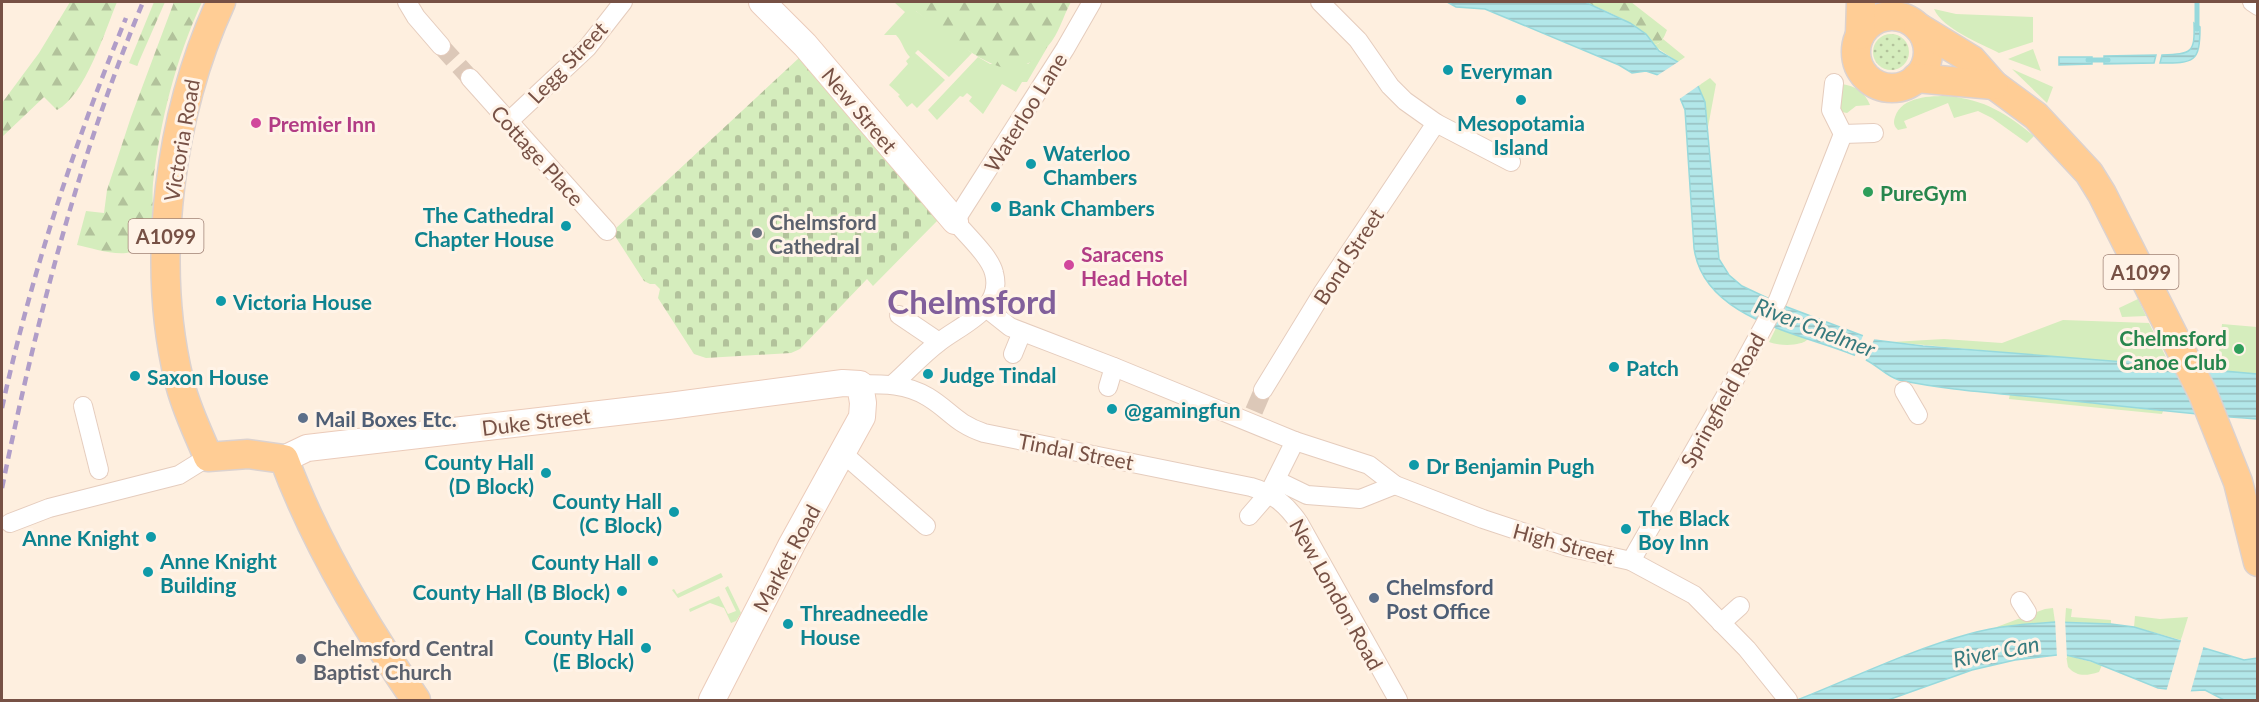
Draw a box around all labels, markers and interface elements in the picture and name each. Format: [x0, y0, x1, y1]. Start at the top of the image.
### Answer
street label: Legg Street [522, 16, 612, 108]
street label: Waterloo Lane [979, 48, 1071, 176]
place label: Everyman [1460, 58, 1553, 83]
street label: New Street [817, 62, 903, 158]
marker: Everyman [1441, 63, 1455, 77]
street label: Victoria Road [158, 77, 204, 203]
marker: Mesopotamia Island [1514, 93, 1528, 107]
street label: Cottage Place [486, 100, 590, 210]
place label: Mesopotamia Island [1457, 110, 1585, 159]
place label: Premier Inn [268, 111, 376, 136]
marker: Premier Inn [249, 116, 263, 130]
place label: Waterloo Chambers [1043, 140, 1137, 189]
marker: Waterloo Chambers [1024, 157, 1038, 171]
place label: PureGym [1880, 180, 1967, 205]
marker: PureGym [1861, 185, 1875, 199]
place label: Bank Chambers [1008, 195, 1155, 220]
marker: Bank Chambers [989, 200, 1003, 214]
place label: The Cathedral Chapter House [414, 202, 554, 251]
street label: Bond Street [1308, 203, 1389, 309]
place label: Chelmsford Cathedral [769, 209, 877, 258]
road number: A1099 [128, 219, 204, 253]
marker: The Cathedral Chapter House [559, 219, 573, 233]
marker: Chelmsford Cathedral [750, 226, 764, 240]
place label: Saracens Head Hotel [1081, 241, 1188, 290]
road number: A1099 [2104, 255, 2178, 289]
marker: Saracens Head Hotel [1062, 258, 1076, 272]
district label: Chelmsford [887, 281, 1057, 321]
place label: Victoria House [232, 289, 372, 314]
water label: River Chelmer [1751, 292, 1880, 363]
marker: Victoria House [214, 294, 228, 308]
place label: Chelmsford Canoe Club [2119, 325, 2227, 374]
street label: Springfield Road [1675, 328, 1769, 472]
marker: Chelmsford Canoe Club [2232, 342, 2246, 356]
place label: Patch [1626, 355, 1679, 380]
marker: Patch [1607, 360, 1621, 374]
place label: Judge Tindal [940, 362, 1057, 387]
place label: Saxon House [147, 364, 269, 389]
marker: Judge Tindal [921, 367, 935, 381]
marker: Saxon House [128, 369, 142, 383]
place label: @gamingfun [1124, 397, 1241, 422]
street label: Duke Street [480, 402, 592, 440]
marker: @gamingfun [1105, 402, 1119, 416]
place label: Mail Boxes Etc. [315, 406, 457, 431]
marker: Mail Boxes Etc. [296, 411, 310, 425]
street label: Tindal Street [1016, 428, 1136, 475]
place label: County Hall (D Block) [424, 449, 534, 498]
place label: Dr Benjamin Pugh [1426, 453, 1595, 478]
marker: Dr Benjamin Pugh [1407, 458, 1421, 472]
marker: County Hall (D Block) [539, 466, 553, 480]
place label: County Hall (C Block) [552, 488, 662, 537]
street label: Market Road [747, 500, 825, 616]
marker: County Hall (C Block) [667, 505, 681, 519]
place label: The Black Boy Inn [1638, 505, 1730, 554]
street label: New London Road [1285, 514, 1389, 674]
street label: High Street [1510, 517, 1618, 569]
marker: The Black Boy Inn [1619, 522, 1633, 536]
place label: Anne Knight [21, 525, 139, 550]
marker: Anne Knight [144, 530, 158, 544]
place label: Anne Knight Building [159, 548, 277, 597]
place label: County Hall [531, 549, 641, 574]
marker: County Hall [646, 554, 660, 568]
marker: Anne Knight Building [141, 565, 155, 579]
place label: Chelmsford Post Office [1386, 574, 1494, 623]
place label: County Hall (B Block) [412, 579, 610, 604]
marker: County Hall (B Block) [615, 584, 629, 598]
marker: Chelmsford Post Office [1367, 591, 1381, 605]
place label: Threadneedle House [800, 600, 928, 649]
marker: Threadneedle House [781, 617, 795, 631]
place label: County Hall (E Block) [524, 624, 634, 673]
water label: River Can [1951, 629, 2041, 673]
place label: Chelmsford Central Baptist Church [313, 635, 494, 684]
marker: County Hall (E Block) [639, 641, 653, 655]
marker: Chelmsford Central Baptist Church [294, 652, 308, 666]

